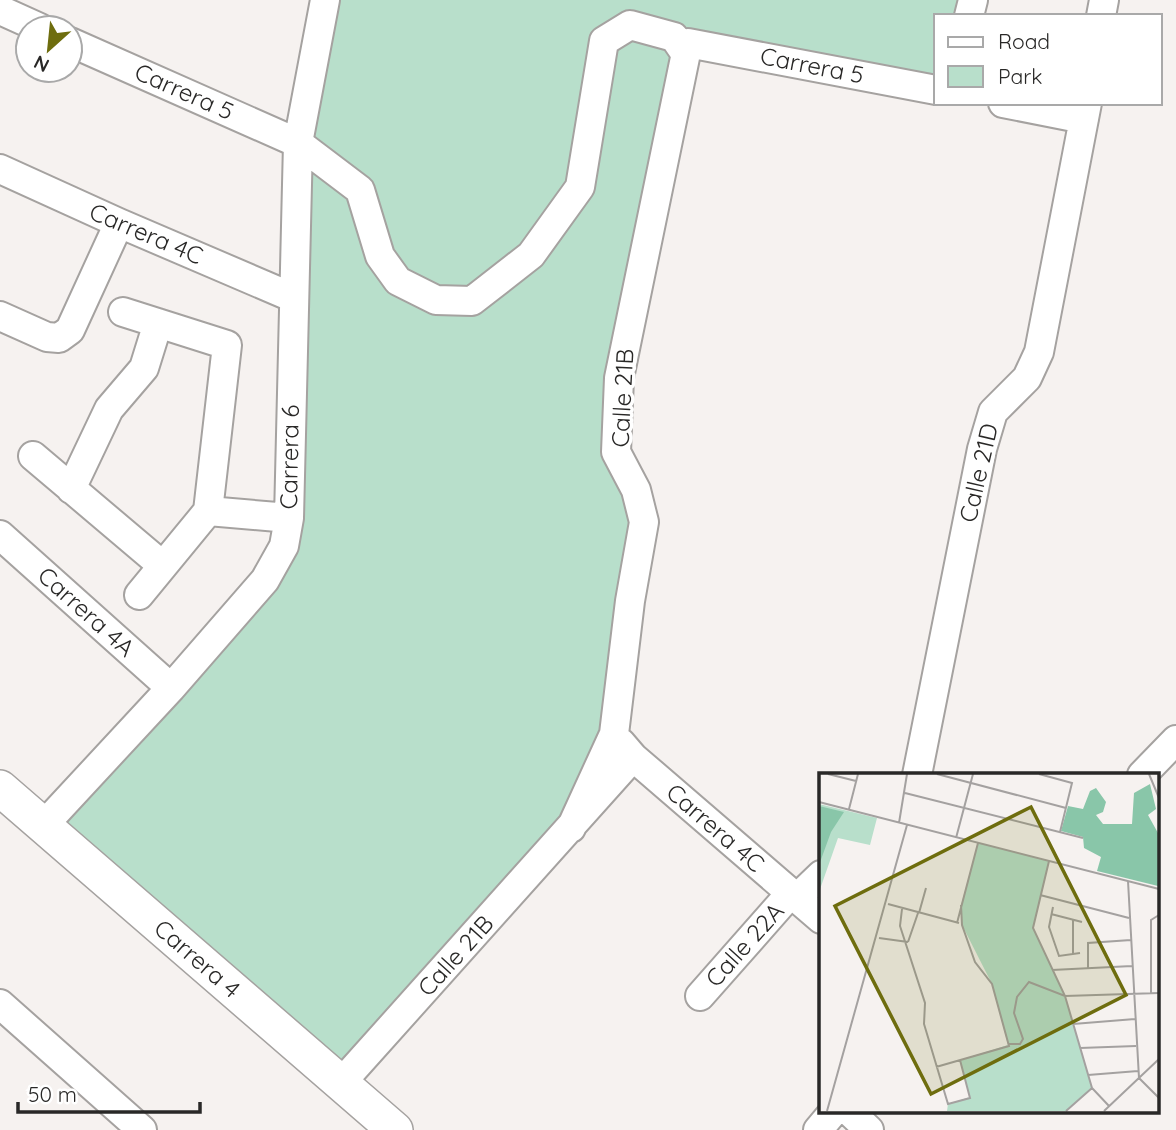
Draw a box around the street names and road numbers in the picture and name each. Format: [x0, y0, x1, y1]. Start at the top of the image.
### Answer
street label: Carrera 5 [758, 40, 867, 90]
street label: Carrera 5 [130, 56, 238, 126]
street label: Carrera 4C [85, 196, 208, 270]
street label: Calle 21B [604, 348, 640, 448]
street label: Carrera 6 [273, 404, 305, 510]
street label: Calle 21D [952, 420, 1004, 525]
street label: Carrera 4A [32, 560, 141, 663]
street label: Carrera 4C [660, 777, 771, 878]
street label: Calle 22A [699, 896, 790, 993]
street label: Calle 21B [411, 909, 500, 1002]
street label: Carrera 4 [148, 913, 247, 1004]

